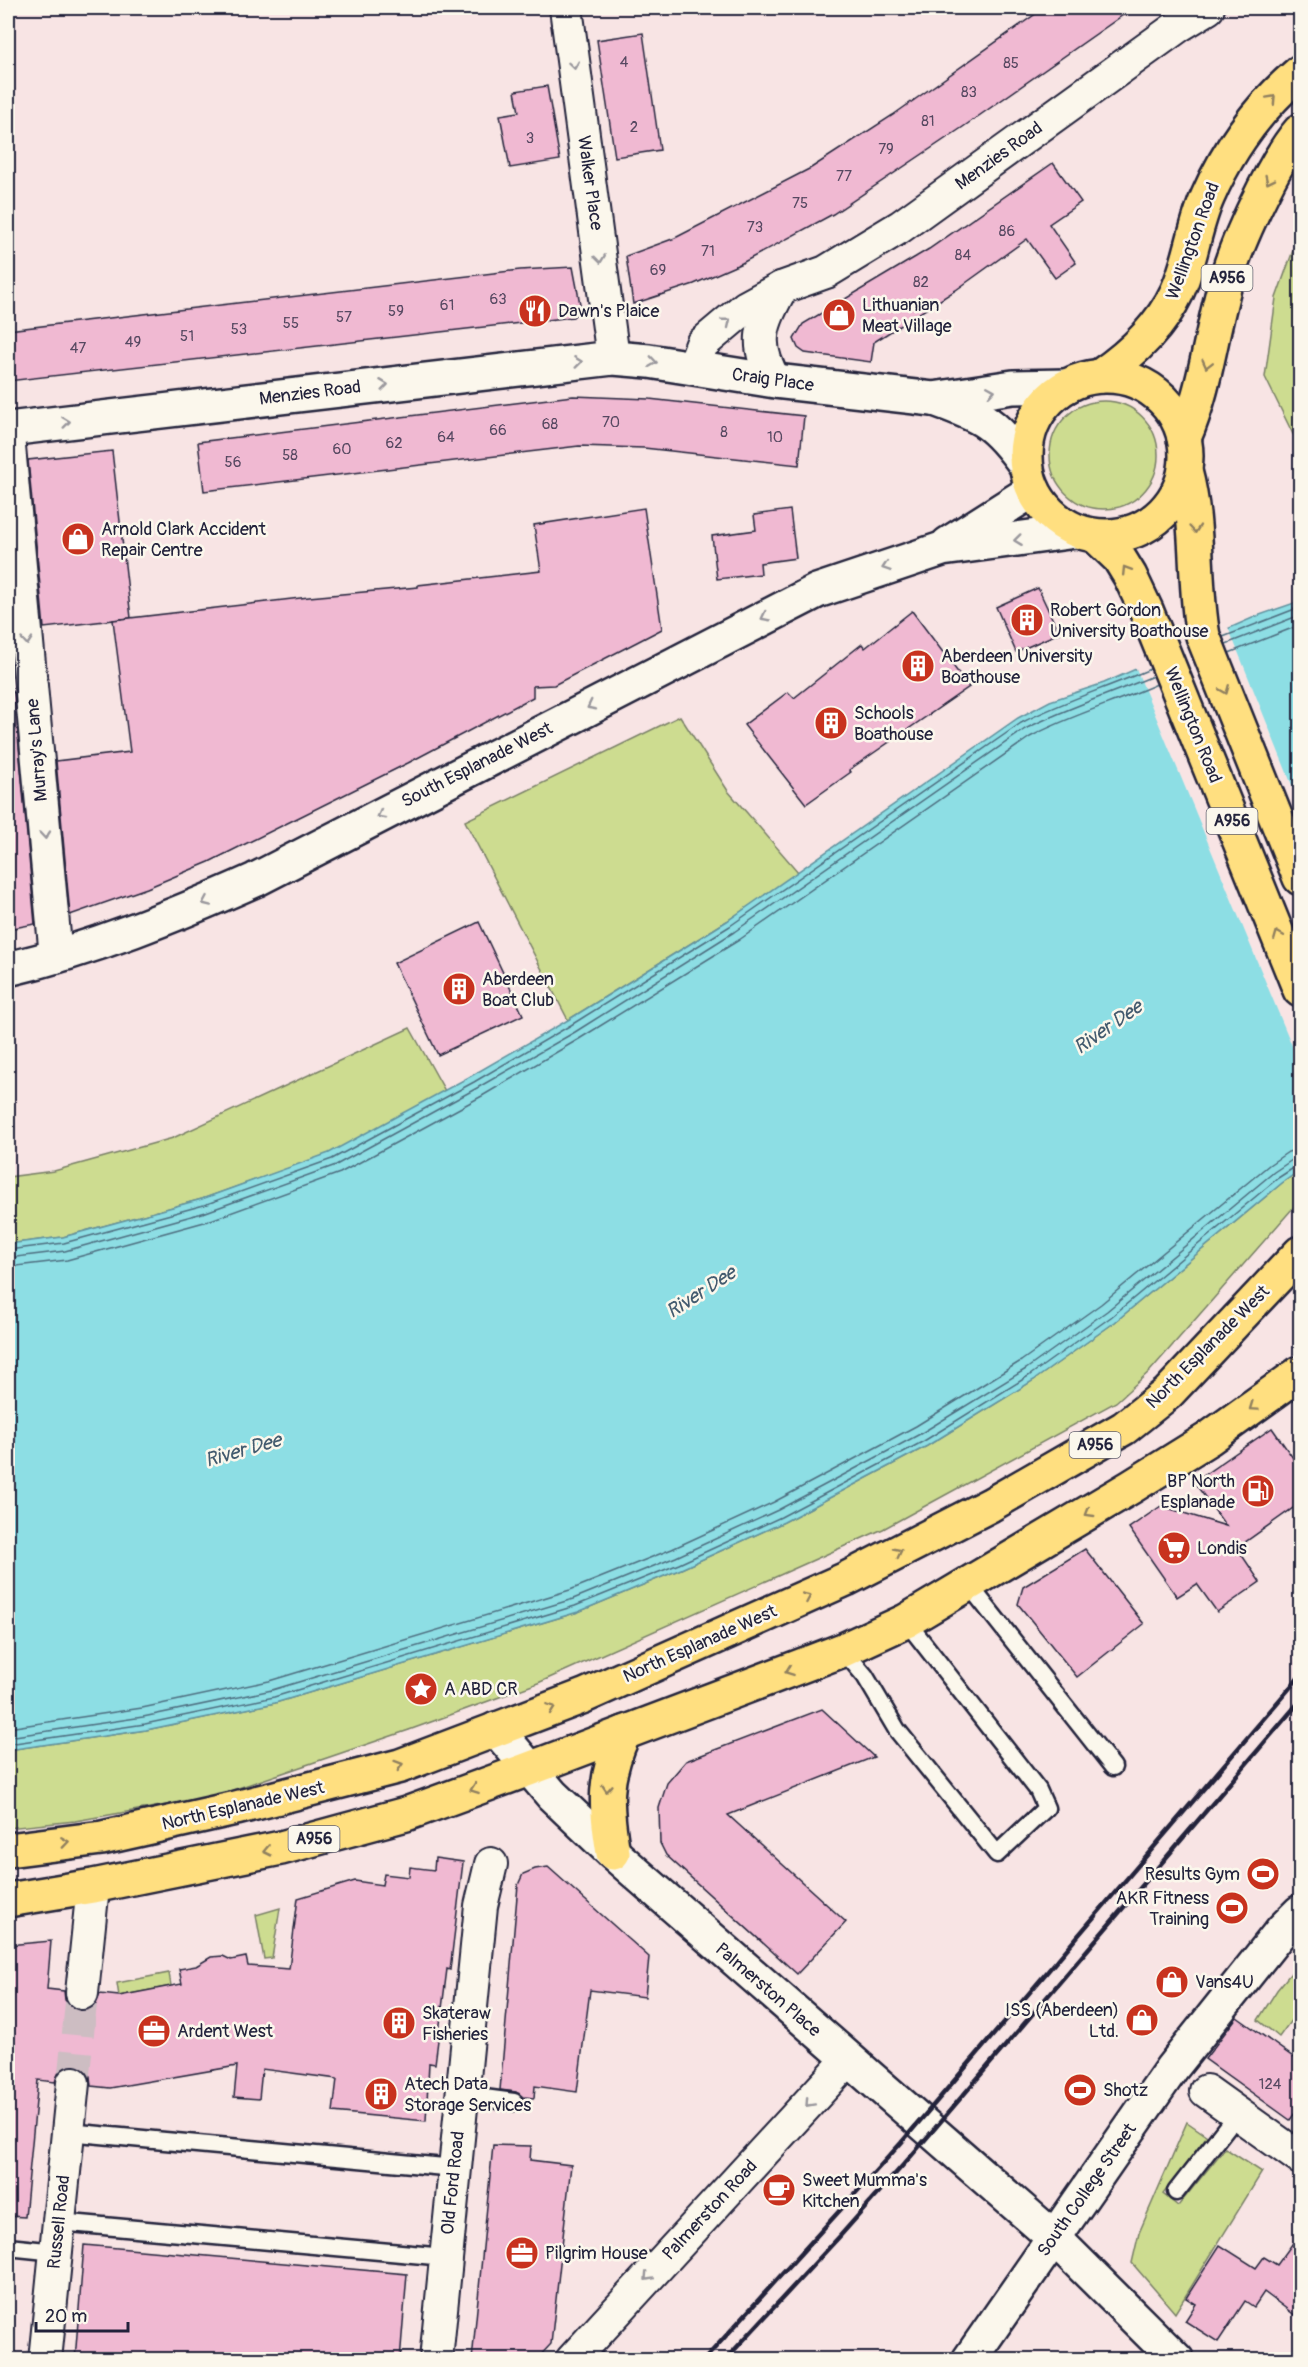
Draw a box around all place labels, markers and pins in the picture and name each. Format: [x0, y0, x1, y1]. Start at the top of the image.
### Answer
restaurant icon: Dawn's Plaice [517, 293, 553, 329]
place label: Lithuanian Meat Village [862, 294, 952, 338]
shop icon: Lithuanian Meat Village [821, 297, 857, 333]
place label: Dawn's Plaice [558, 300, 659, 323]
place label: Arnold Clark Accident Repair Centre [101, 518, 267, 562]
shop icon: Arnold Clark Accident Repair Centre [60, 521, 96, 557]
place label: Robert Gordon University Boathouse [1050, 599, 1208, 643]
building icon: Robert Gordon University Boathouse [1009, 602, 1045, 638]
place label: Aberdeen University Boathouse [941, 645, 1093, 689]
building icon: Aberdeen University Boathouse [900, 648, 936, 684]
place label: Schools Boathouse [854, 702, 933, 746]
building icon: Schools Boathouse [813, 705, 849, 741]
place label: Aberdeen Boat Club [482, 968, 554, 1012]
building icon: Aberdeen Boat Club [441, 971, 477, 1007]
place label: BP North Esplanade [1161, 1470, 1235, 1514]
fuel station icon: BP North Esplanade [1240, 1473, 1276, 1509]
supermarket icon: Londis [1156, 1530, 1192, 1566]
place label: Londis [1197, 1537, 1247, 1560]
place icon: A ABD CR [403, 1671, 439, 1707]
place label: A ABD CR [444, 1678, 518, 1701]
sports icon: Results Gym [1245, 1856, 1281, 1892]
place label: Results Gym [1145, 1863, 1240, 1886]
place label: AKR Fitness Training [1116, 1887, 1209, 1931]
sports icon: AKR Fitness Training [1214, 1890, 1250, 1926]
shop icon: Vans4U [1154, 1964, 1190, 2000]
place label: Vans4U [1195, 1971, 1254, 1994]
place label: ISS (Aberdeen) Ltd. [1005, 1999, 1119, 2043]
place label: Skateraw Fisheries [422, 2002, 491, 2046]
shop icon: ISS (Aberdeen) Ltd. [1124, 2002, 1160, 2038]
building icon: Skateraw Fisheries [381, 2005, 417, 2041]
office icon: Ardent West [136, 2013, 172, 2049]
place label: Ardent West [177, 2020, 274, 2043]
sports icon: Shotz [1062, 2072, 1098, 2108]
place label: Atech Data Storage Services [404, 2073, 531, 2117]
building icon: Atech Data Storage Services [363, 2076, 399, 2112]
place label: Shotz [1103, 2079, 1148, 2102]
place label: Sweet Mumma's Kitchen [802, 2169, 927, 2213]
cafe icon: Sweet Mumma's Kitchen [761, 2172, 797, 2208]
office icon: Pilgrim House [504, 2235, 540, 2271]
place label: Pilgrim House [545, 2242, 648, 2265]

